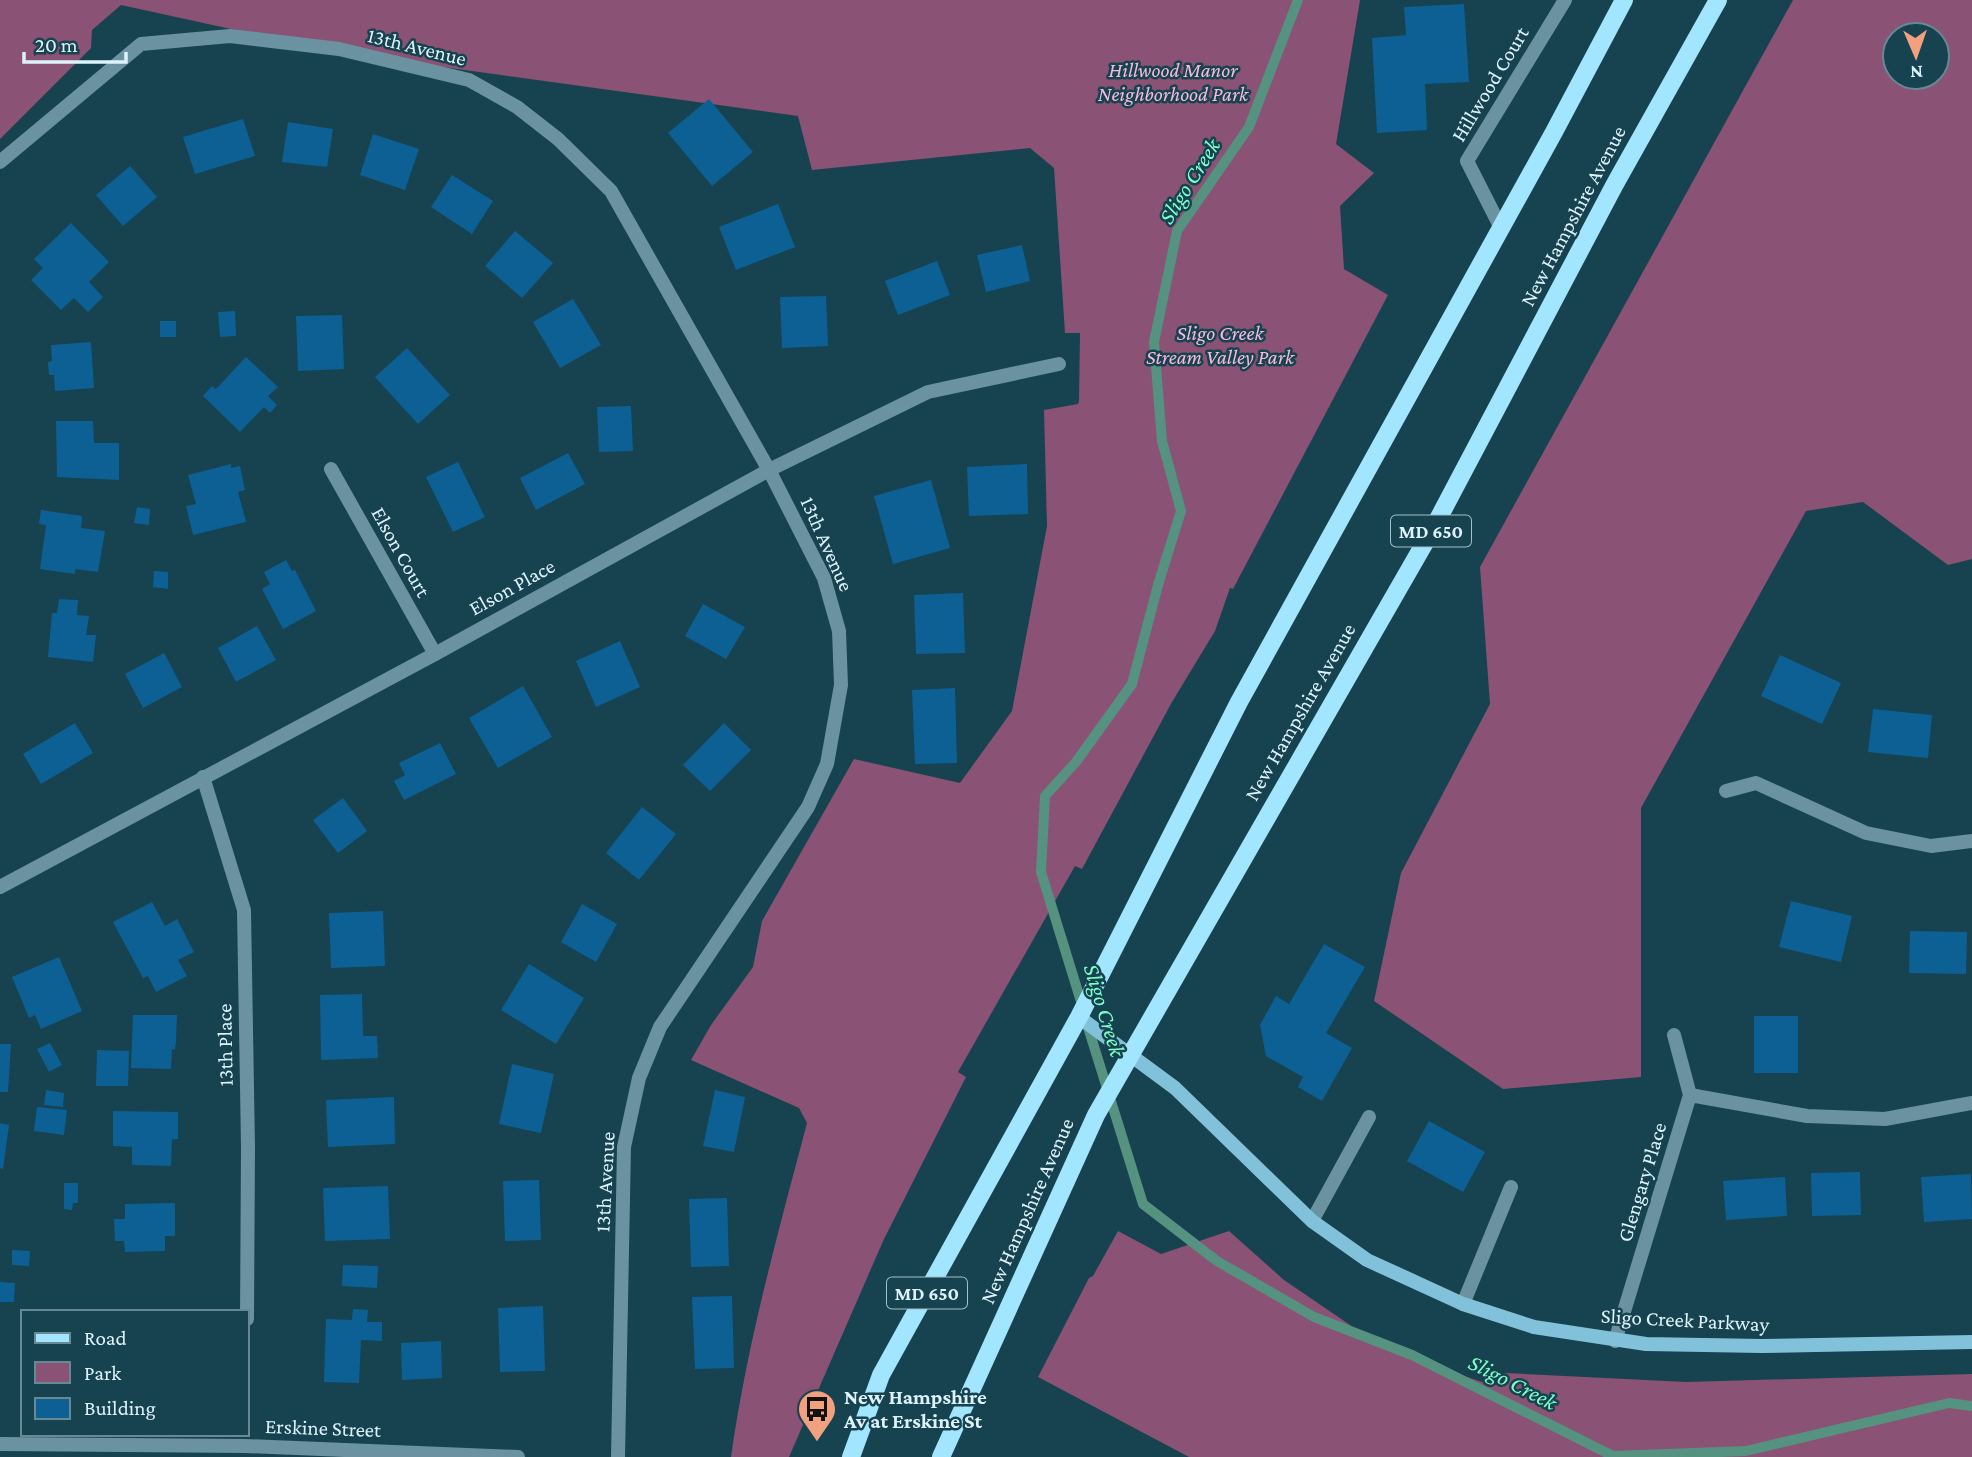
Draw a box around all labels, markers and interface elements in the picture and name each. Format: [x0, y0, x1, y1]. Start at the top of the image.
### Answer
scale bar [24, 21, 126, 65]
street label: Hillwood Court [1446, 21, 1534, 146]
north arrow [1881, 21, 1951, 91]
street label: 13th Avenue [365, 23, 469, 71]
text: 20 m [35, 33, 78, 57]
park label: Hillwood Manor Neighborhood Park [1098, 58, 1249, 106]
text: N [1910, 62, 1923, 83]
street label: New Hampshire Avenue [1515, 122, 1631, 310]
water label: Sligo Creek [1153, 133, 1226, 228]
park label: Sligo Creek Stream Valley Park [1146, 321, 1295, 369]
street label: 13th Avenue [796, 493, 858, 595]
street label: Elson Court [366, 503, 436, 602]
road number: MD 650 [1391, 516, 1471, 546]
street label: Elson Place [465, 554, 559, 620]
street label: New Hampshire Avenue [1239, 619, 1361, 805]
water label: Sligo Creek [1079, 961, 1132, 1060]
street label: 13th Place [212, 1003, 238, 1087]
street label: New Hampshire Avenue [975, 1114, 1079, 1308]
street label: Glengary Place [1612, 1119, 1672, 1245]
street label: 13th Avenue [590, 1131, 620, 1233]
road number: MD 650 [887, 1278, 967, 1308]
street label: Sligo Creek Parkway [1600, 1304, 1770, 1336]
legend [21, 1310, 248, 1436]
text: Road [84, 1326, 127, 1350]
water label: Sligo Creek [1465, 1349, 1562, 1416]
text: Park [84, 1361, 121, 1385]
place label: New Hampshire Av at Erskine St [843, 1385, 987, 1433]
bus stop icon: New Hampshire Av at Erskine St [796, 1388, 838, 1443]
text: Building [84, 1396, 156, 1420]
street label: Erskine Street [265, 1414, 382, 1442]

